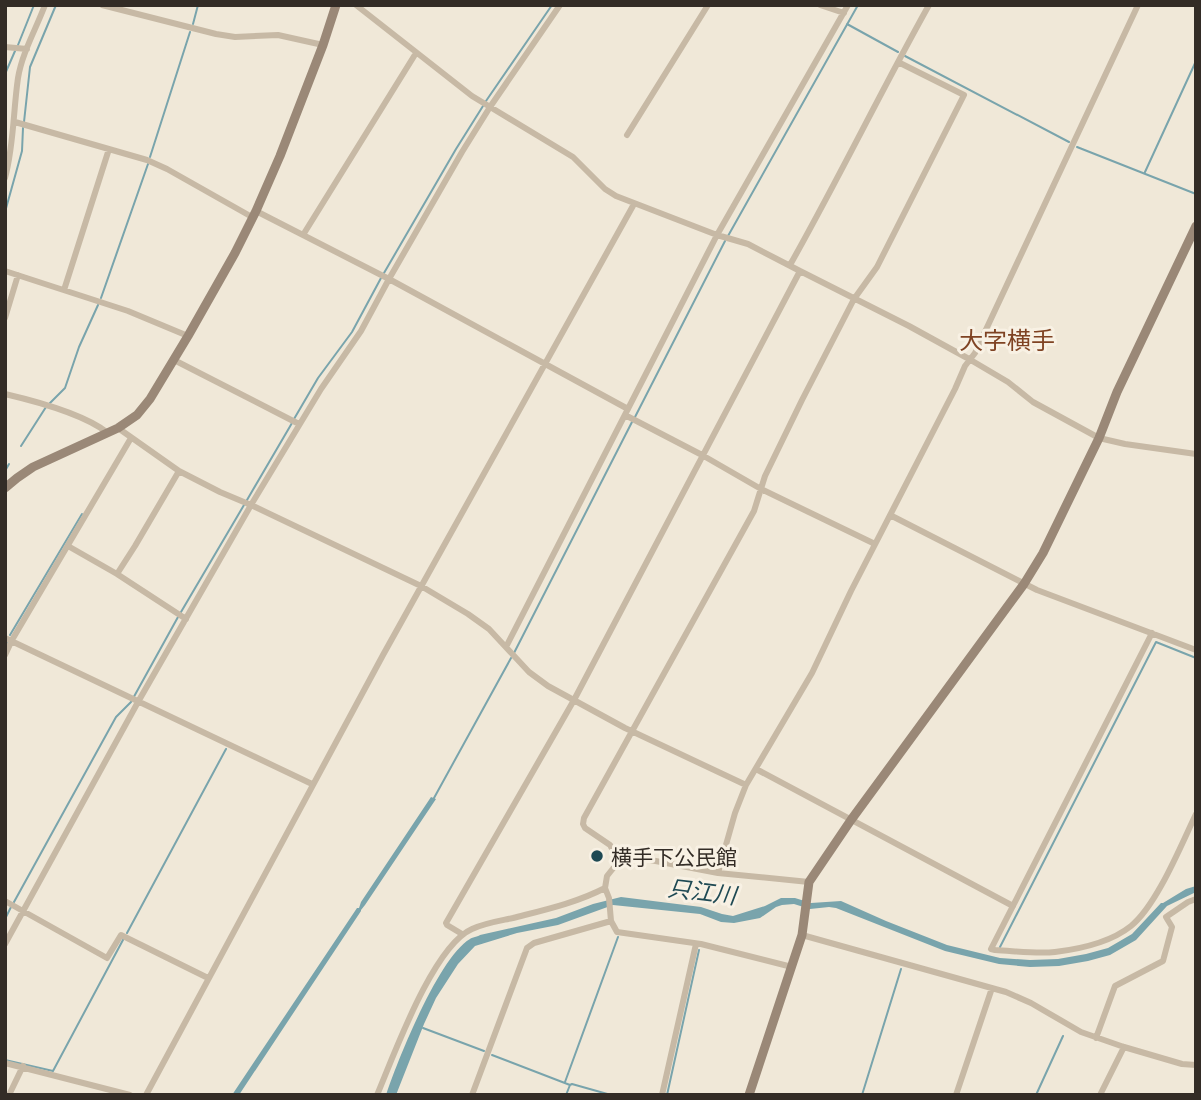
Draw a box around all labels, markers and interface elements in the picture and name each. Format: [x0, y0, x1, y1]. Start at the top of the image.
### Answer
district label: 大字横手 [959, 325, 1055, 354]
place label: 横手下公民館 [611, 844, 737, 869]
marker: 横手下公民館 [589, 848, 605, 864]
water label: 只江川 [666, 873, 741, 909]

